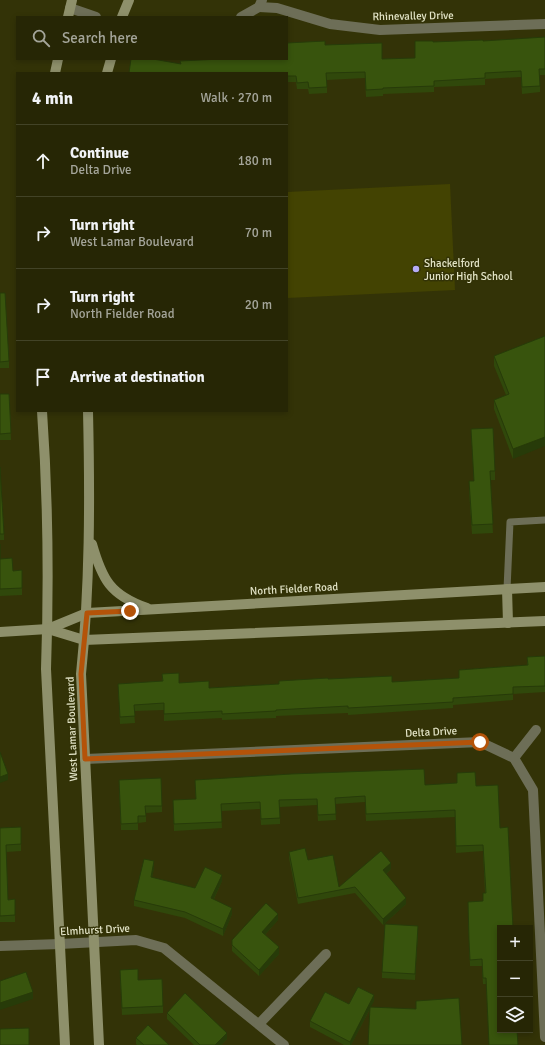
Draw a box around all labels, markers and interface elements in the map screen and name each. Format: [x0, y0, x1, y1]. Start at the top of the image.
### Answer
street label: Rhinevalley Drive [372, 9, 454, 23]
search box [16, 16, 288, 60]
icon: search [30, 27, 52, 49]
text: Search here [62, 29, 138, 47]
text: 4 min [32, 88, 73, 109]
text: Walk · 270 m [201, 90, 272, 106]
text: Continue [70, 144, 129, 162]
icon: ahead [32, 150, 54, 172]
text: 180 m [238, 153, 272, 169]
text: Delta Drive [70, 162, 132, 178]
text: Turn right [70, 216, 135, 234]
icon: right [32, 222, 54, 244]
text: 70 m [245, 225, 272, 241]
text: West Lamar Boulevard [70, 234, 194, 250]
place label: Shackelford Junior High School [424, 257, 513, 283]
marker: Shackelford Junior High School [411, 264, 421, 274]
text: Turn right [70, 288, 135, 306]
icon: right [32, 294, 54, 316]
text: 20 m [245, 297, 272, 313]
text: North Fielder Road [70, 306, 175, 322]
icon: arrive [32, 366, 54, 388]
text: Arrive at destination [70, 368, 205, 386]
street label: North Fielder Road [249, 580, 339, 598]
route end [121, 602, 139, 620]
street label: West Lamar Boulevard [64, 676, 80, 782]
street label: Delta Drive [405, 724, 457, 740]
route start [471, 733, 489, 751]
street label: Elmhurst Drive [60, 922, 130, 938]
map controls [497, 925, 533, 1033]
button: + [497, 925, 533, 961]
button: − [497, 961, 533, 997]
button: layers [497, 997, 533, 1033]

